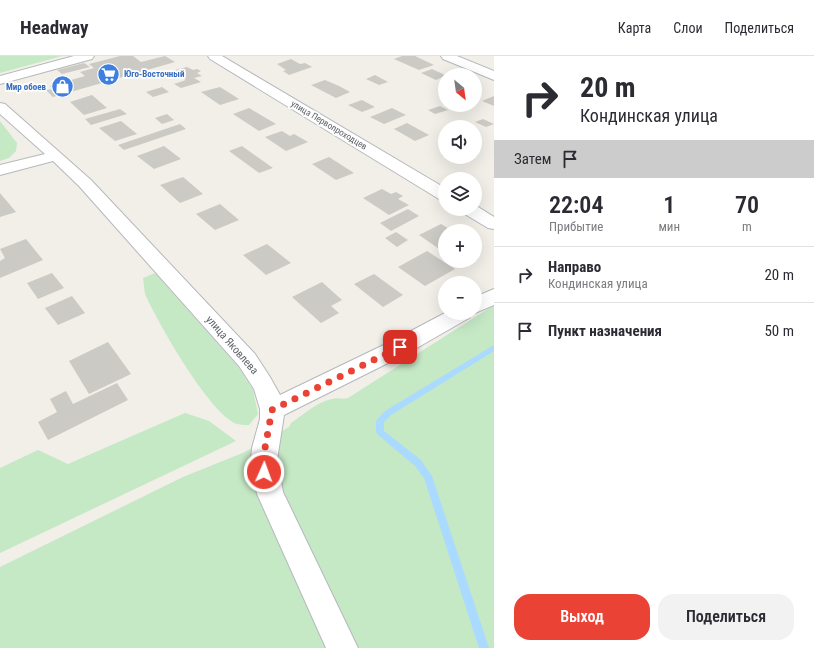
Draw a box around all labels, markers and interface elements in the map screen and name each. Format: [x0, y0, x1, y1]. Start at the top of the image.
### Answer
text: Headway [20, 16, 88, 39]
text: Карта [618, 20, 651, 36]
text: Слои [673, 20, 703, 36]
text: Поделиться [725, 20, 794, 36]
supermarket icon: Юго-Восточный [95, 61, 121, 87]
north arrow [438, 68, 482, 112]
map controls [438, 68, 482, 320]
place label: Юго-Восточный [124, 69, 185, 79]
text: 20 m [580, 71, 636, 104]
icon: right [514, 72, 566, 124]
shop icon: Мир обоев [49, 74, 75, 100]
place label: Мир обоев [6, 82, 47, 92]
street label: улица Первопроходцев [289, 98, 369, 152]
text: Кондинская улица [580, 105, 718, 126]
button: sound [438, 120, 482, 164]
icon: arrive [559, 148, 581, 170]
text: Затем [514, 150, 551, 168]
button: layers [438, 172, 482, 216]
text: 22:04 [549, 191, 604, 219]
text: 1 [663, 191, 675, 219]
text: 70 [735, 191, 759, 219]
text: Прибытие [549, 219, 603, 234]
text: мин [658, 219, 680, 234]
text: m [742, 219, 752, 234]
button: + [438, 224, 482, 268]
text: Направо [548, 258, 601, 276]
icon: right [514, 264, 536, 286]
text: 20 m [764, 266, 794, 284]
button: − [438, 276, 482, 320]
text: Кондинская улица [548, 276, 648, 291]
street label: улица Яковлева [203, 313, 261, 377]
icon: arrive [514, 320, 536, 342]
text: Пункт назначения [548, 322, 662, 340]
text: 50 m [764, 322, 794, 340]
pin [383, 330, 417, 364]
icon: arrive [389, 336, 411, 358]
position arrow [243, 451, 285, 493]
button: Выход [514, 594, 650, 640]
button: Поделиться [658, 594, 794, 640]

